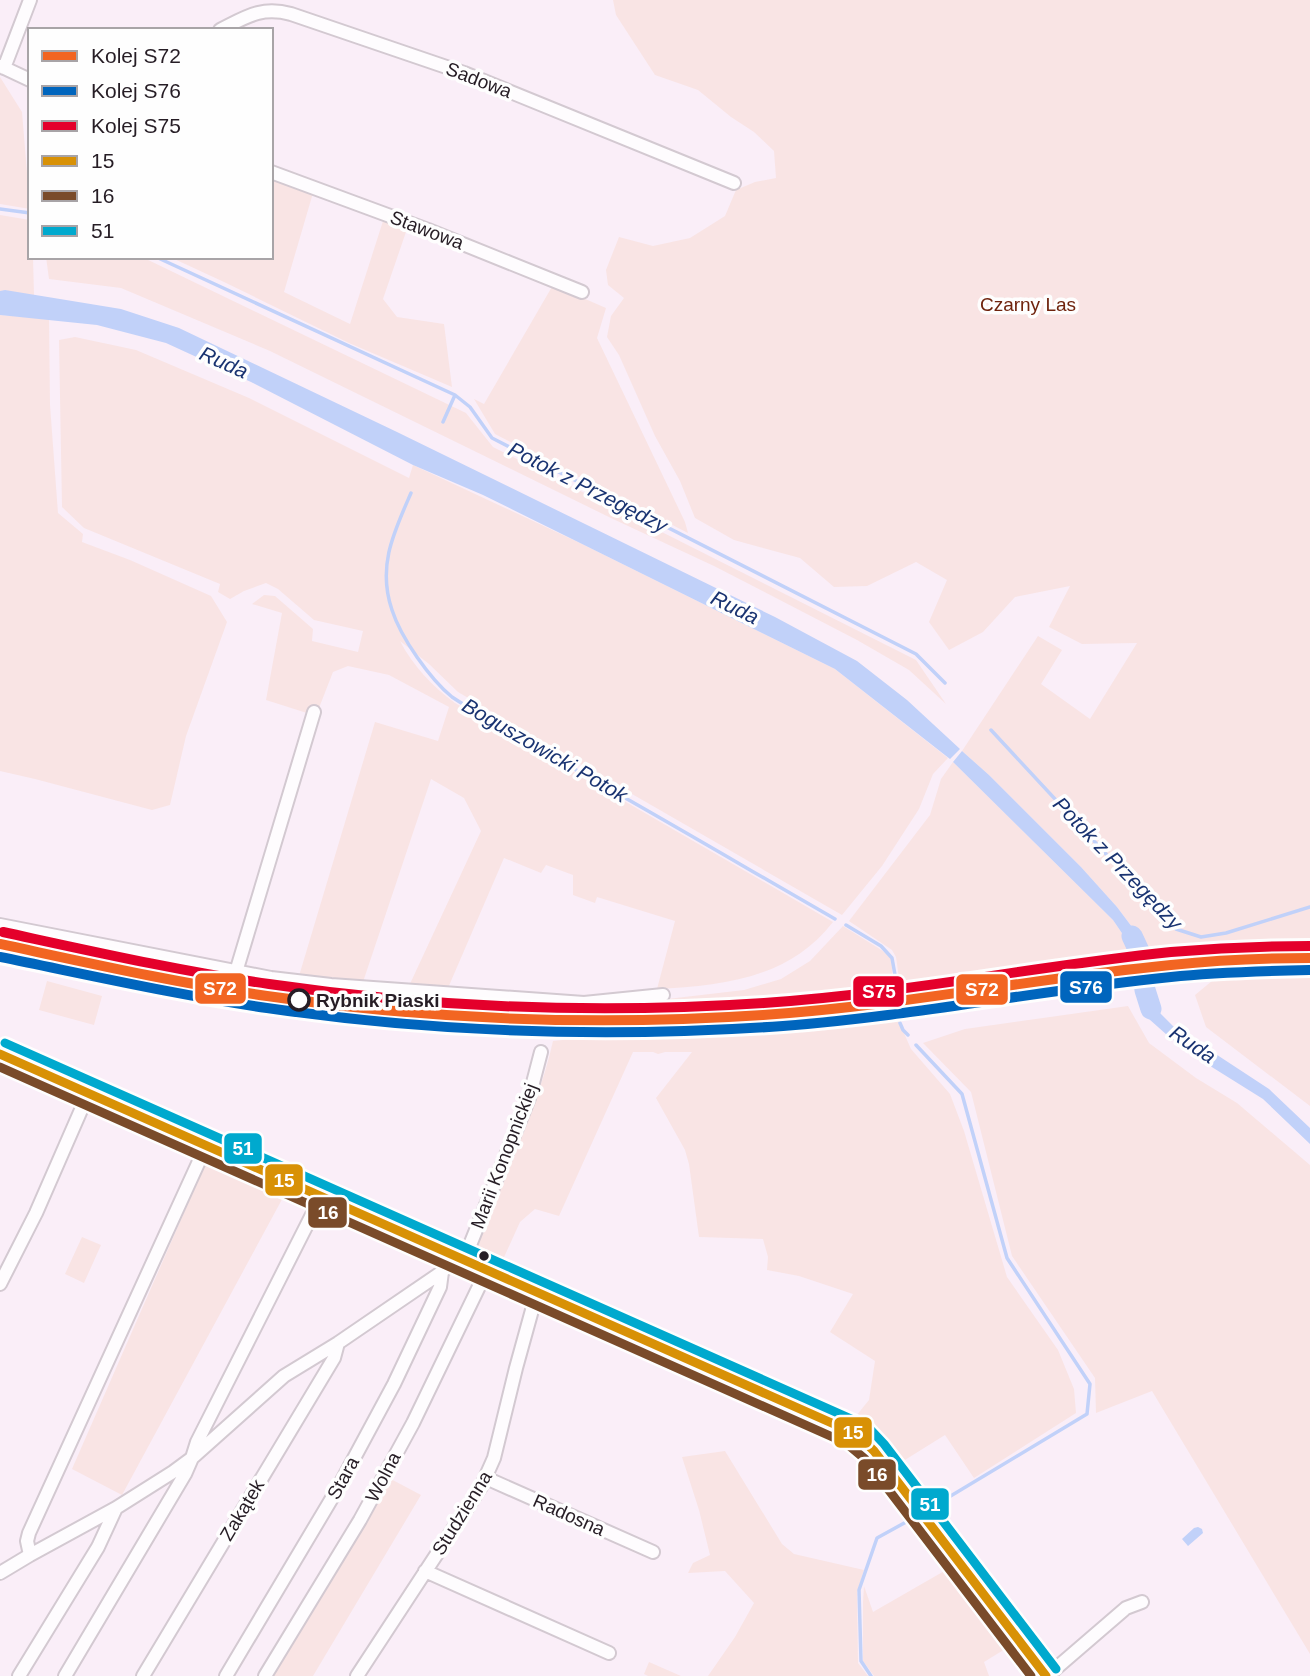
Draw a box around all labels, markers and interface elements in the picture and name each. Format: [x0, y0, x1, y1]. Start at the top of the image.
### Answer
legend [28, 28, 273, 259]
text: Kolej S72 [91, 44, 181, 67]
street label: Sadowa [443, 58, 515, 102]
text: Kolej S76 [91, 79, 181, 102]
text: Kolej S75 [91, 114, 181, 137]
text: 15 [91, 149, 114, 172]
text: 16 [91, 184, 114, 207]
street label: Stawowa [387, 206, 467, 254]
text: 51 [91, 219, 114, 242]
park label: Czarny Las [980, 294, 1076, 315]
water label: Ruda [196, 341, 252, 383]
water label: Potok z Przegędzy [505, 437, 673, 538]
water label: Ruda [707, 586, 763, 628]
water label: Boguszowicki Potok [458, 693, 633, 807]
water label: Potok z Przegędzy [1049, 792, 1188, 935]
line badge: S76 [1059, 970, 1113, 1004]
line badge: S72 [194, 972, 247, 1005]
line badge: S72 [955, 973, 1009, 1006]
line badge: S75 [852, 975, 905, 1008]
text: S76 [1069, 977, 1103, 998]
text: S72 [203, 978, 237, 999]
text: S72 [965, 979, 999, 1000]
text: S75 [862, 981, 896, 1002]
marker: Rybnik Piaski [288, 989, 310, 1011]
place label: Rybnik Piaski [316, 990, 440, 1011]
water label: Ruda [1166, 1020, 1220, 1068]
street label: Marii Konopnickiej [467, 1080, 541, 1232]
line badge: 51 [223, 1132, 263, 1165]
text: 51 [232, 1138, 254, 1159]
line badge: 15 [264, 1163, 304, 1197]
text: 15 [273, 1170, 295, 1191]
line badge: 16 [307, 1196, 348, 1229]
text: 16 [317, 1202, 339, 1223]
unlabelled marker [477, 1249, 491, 1263]
line badge: 15 [833, 1416, 873, 1449]
text: 15 [842, 1422, 864, 1443]
street label: Wolna [361, 1448, 405, 1506]
street label: Stara [323, 1453, 363, 1503]
line badge: 16 [857, 1458, 897, 1491]
text: 16 [866, 1464, 888, 1485]
street label: Studzienna [428, 1467, 496, 1559]
street label: Zakątek [216, 1475, 269, 1544]
line badge: 51 [910, 1487, 950, 1521]
street label: Radosna [530, 1490, 608, 1540]
text: 51 [919, 1494, 941, 1515]

